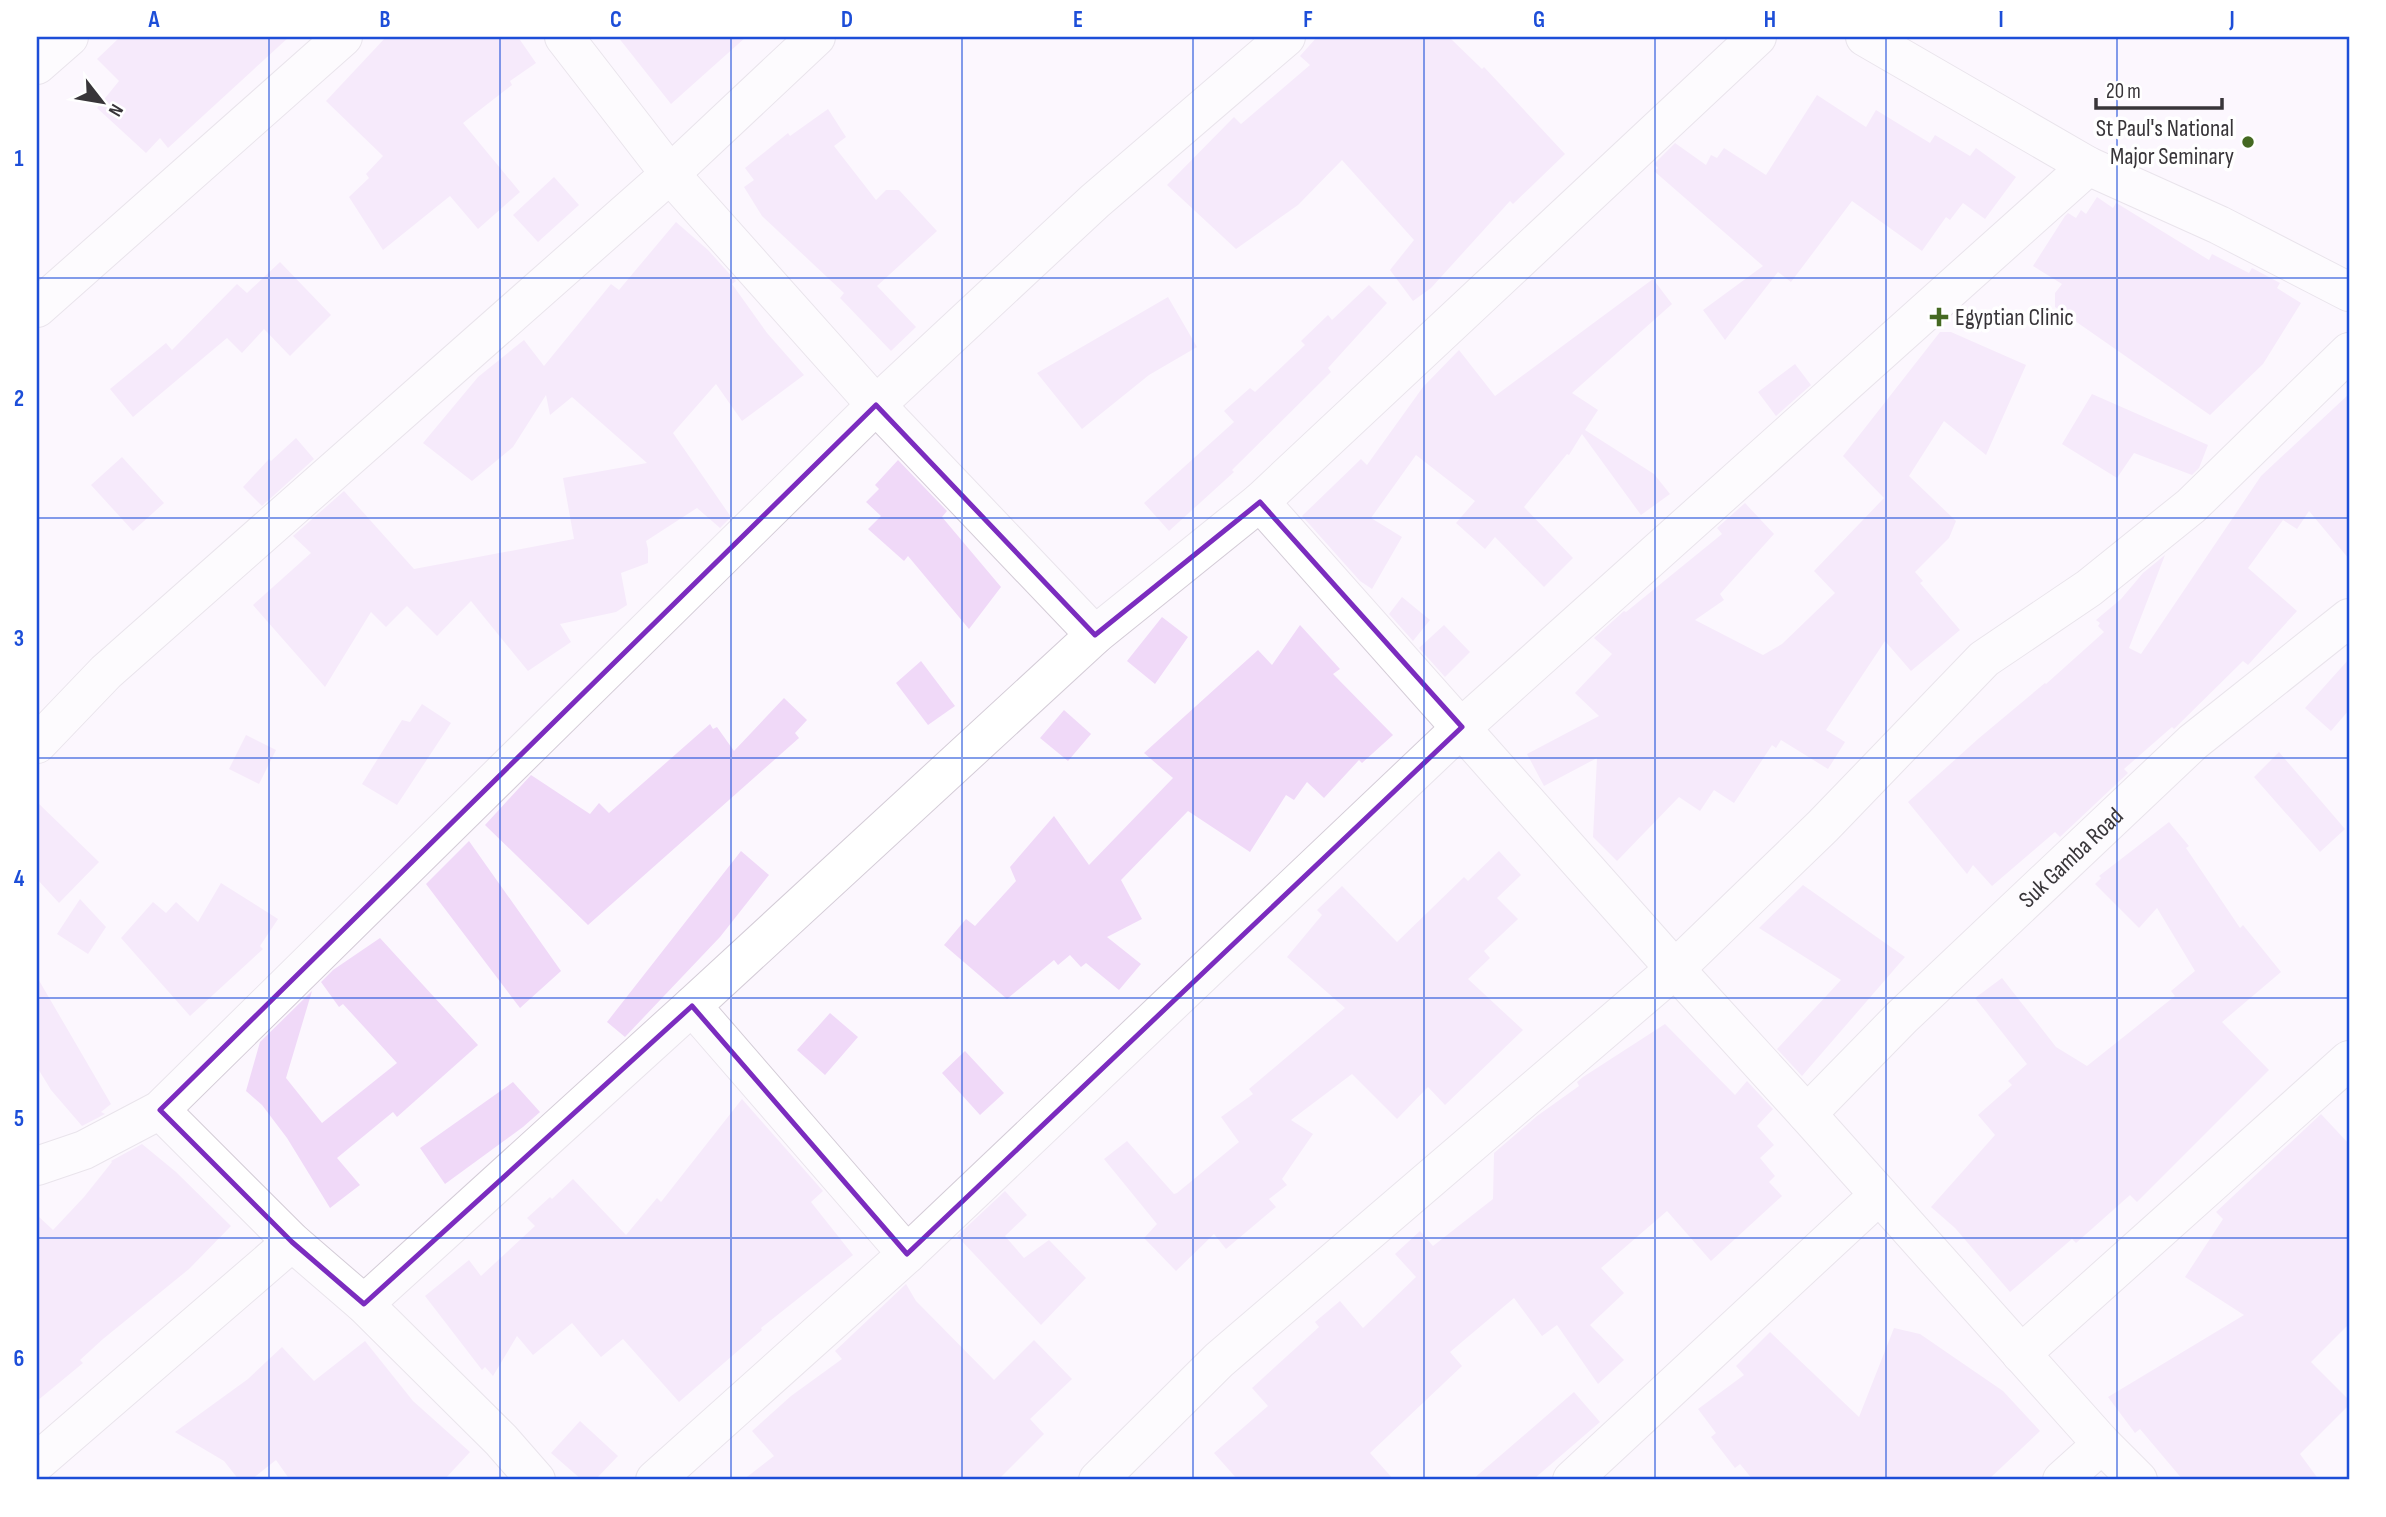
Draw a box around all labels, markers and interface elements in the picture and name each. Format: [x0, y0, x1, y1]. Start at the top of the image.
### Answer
text: A [148, 6, 161, 34]
text: B [380, 6, 391, 34]
text: C [610, 6, 622, 34]
text: D [841, 6, 853, 34]
text: E [1073, 6, 1083, 34]
text: F [1303, 6, 1313, 34]
text: G [1533, 6, 1545, 34]
text: H [1764, 6, 1776, 34]
text: I [1998, 6, 2004, 34]
text: J [2228, 6, 2235, 34]
north arrow [66, 66, 136, 136]
scale bar [2096, 66, 2222, 110]
text: 20 m [2106, 79, 2141, 104]
text: N [103, 100, 128, 120]
place label: St Paul's National Major Seminary [2096, 114, 2234, 171]
marker: St Paul's National Major Seminary [2240, 134, 2256, 150]
text: 1 [14, 145, 24, 173]
place label: Egyptian Clinic [1955, 303, 2074, 332]
marker: Egyptian Clinic [1929, 307, 1949, 327]
text: 2 [14, 385, 24, 413]
text: 3 [14, 625, 24, 653]
street label: Suk Gamba Road [2013, 801, 2129, 914]
text: 4 [14, 865, 25, 893]
text: 5 [14, 1105, 24, 1133]
text: 6 [14, 1345, 24, 1373]

